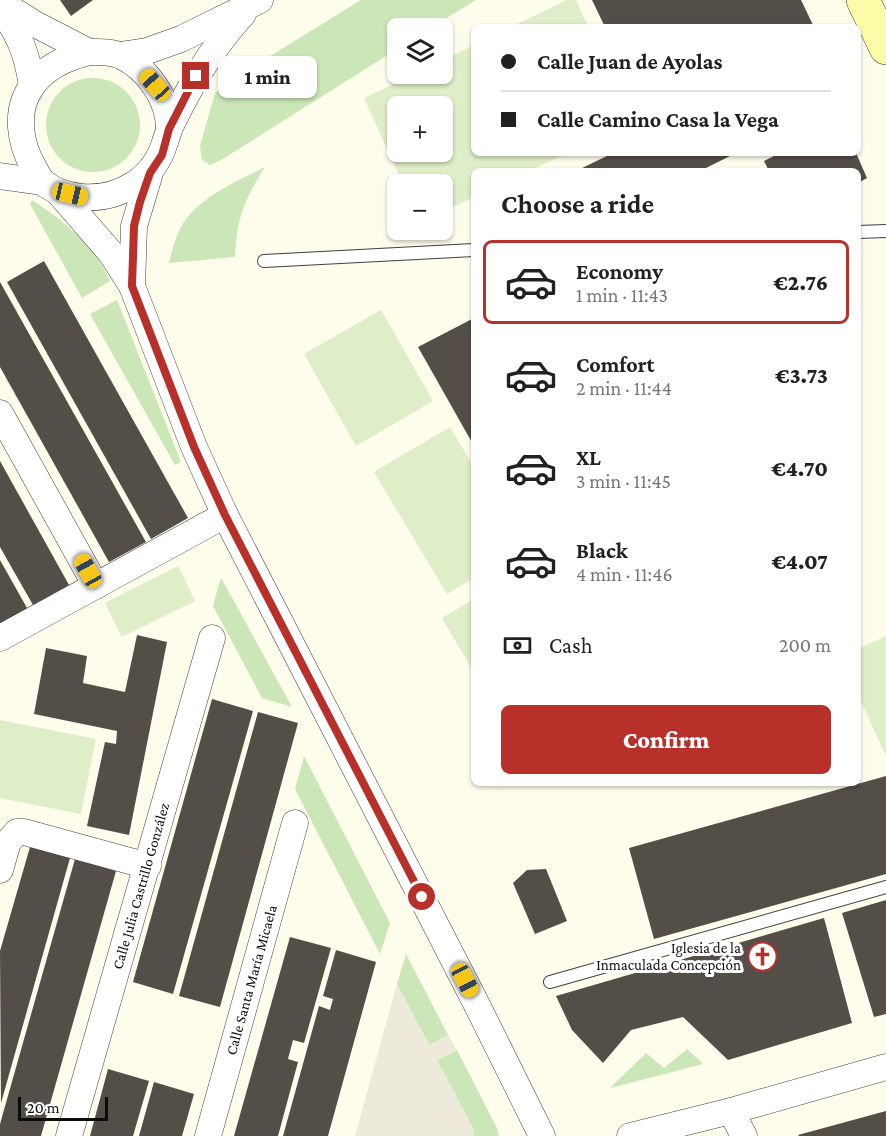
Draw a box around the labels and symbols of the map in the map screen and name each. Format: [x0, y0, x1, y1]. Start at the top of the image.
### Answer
callout: 1 min [217, 55, 316, 97]
route end [182, 62, 209, 89]
car [136, 66, 174, 104]
car [50, 181, 90, 207]
car [71, 551, 105, 591]
street label: Calle Julia Castrillo González [109, 801, 172, 971]
route start [408, 883, 435, 910]
street label: Calle Santa María Micaela [223, 903, 280, 1057]
place label: Iglesia de la Inmaculada Concepción [596, 940, 741, 974]
church icon: Iglesia de la Inmaculada Concepción [746, 941, 778, 973]
car [449, 960, 481, 1000]
scale bar [18, 1094, 108, 1122]

